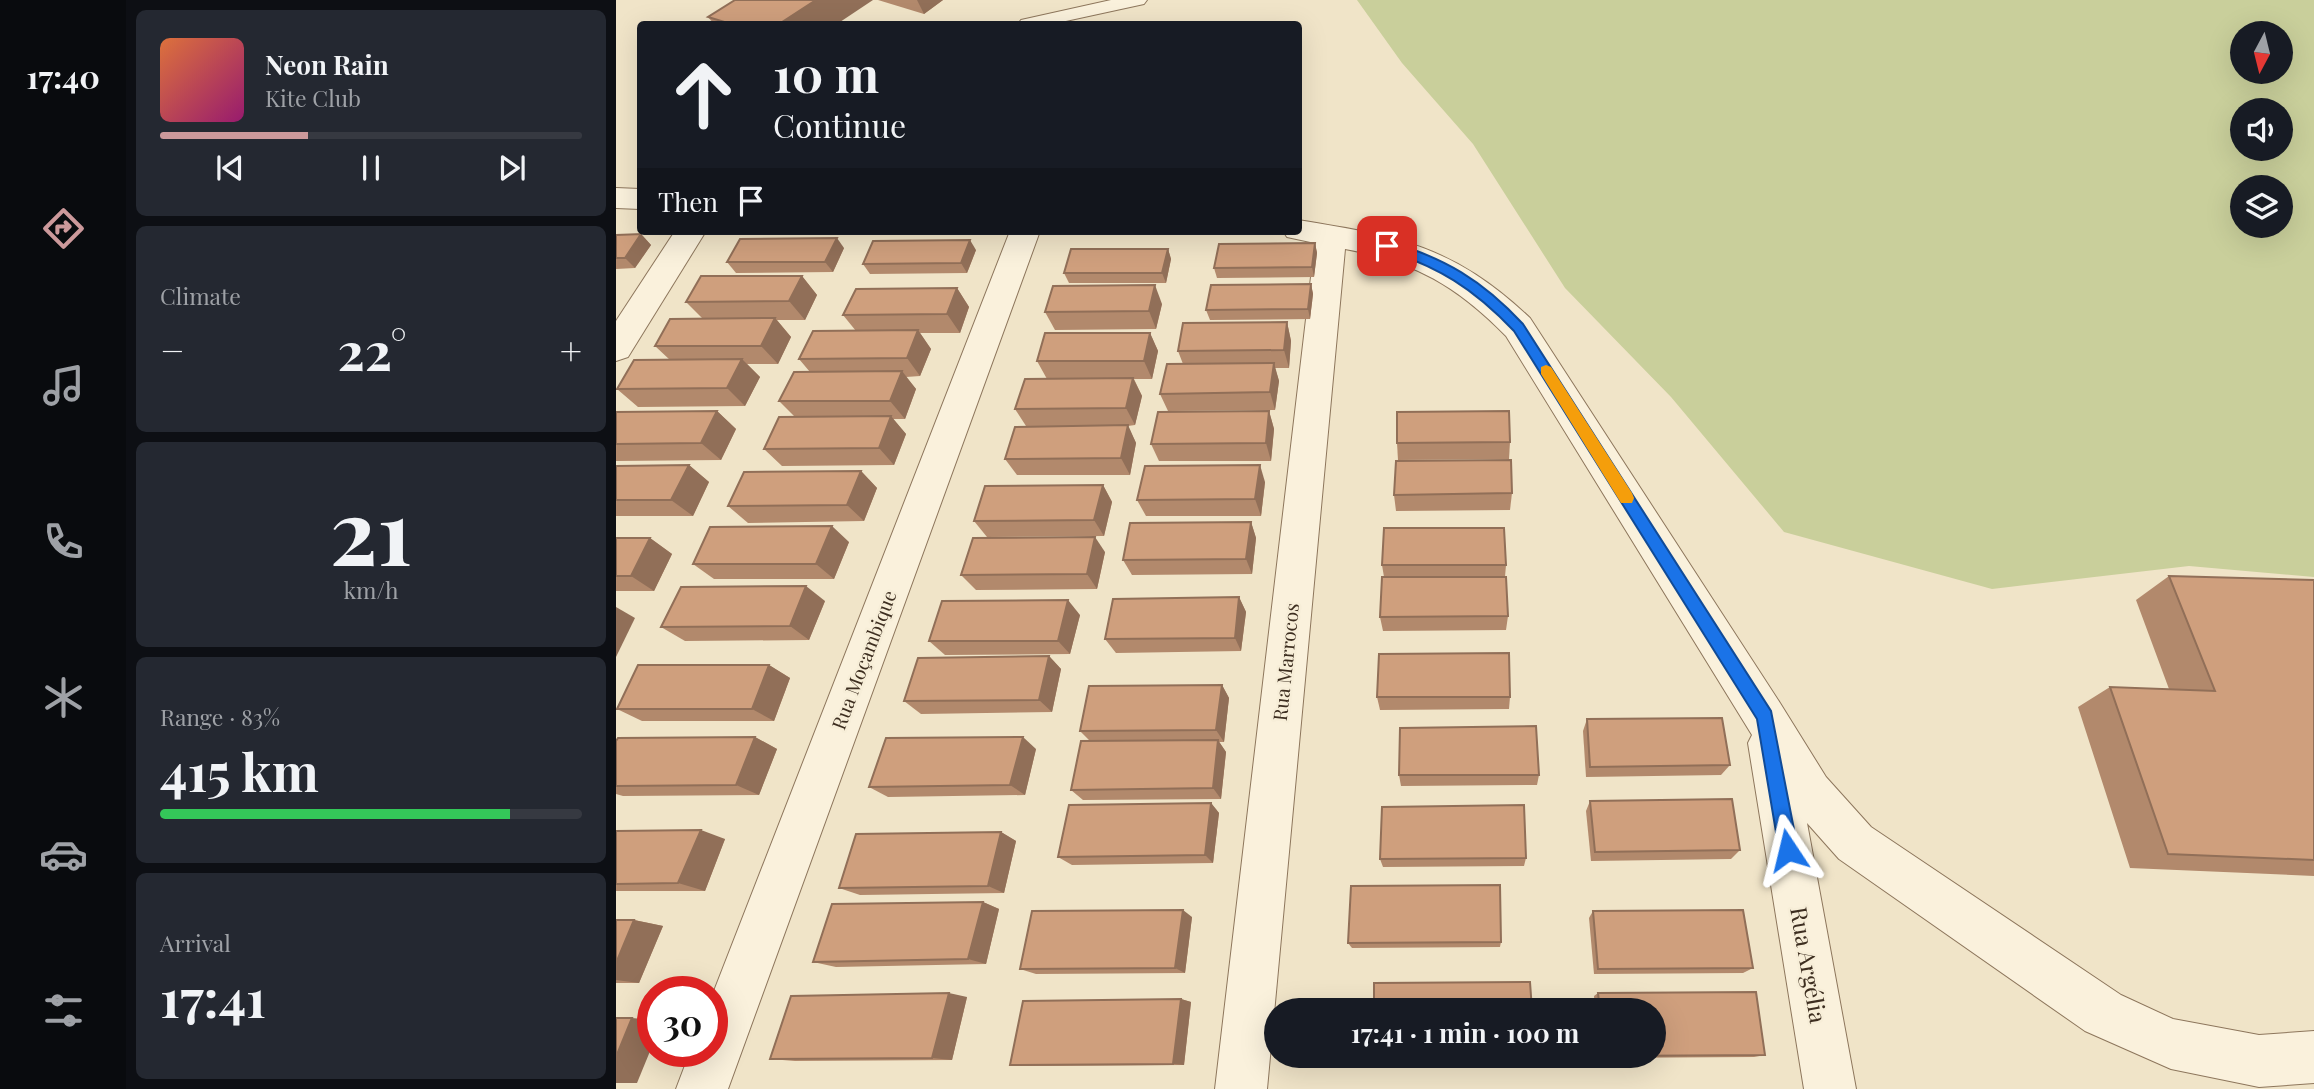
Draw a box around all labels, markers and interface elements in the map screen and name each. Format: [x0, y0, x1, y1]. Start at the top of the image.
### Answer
north arrow [2230, 21, 2292, 84]
map controls [2230, 21, 2293, 238]
text: 10 m [773, 40, 879, 105]
text: Neon Rain [265, 47, 389, 82]
icon: ahead [658, 49, 749, 140]
text: 17:40 [26, 54, 100, 97]
text: Kite Club [265, 82, 361, 113]
button: sound [2230, 98, 2293, 161]
text: Continue [773, 103, 906, 146]
icon: previous [211, 149, 249, 187]
icon: pause [352, 149, 390, 187]
icon: next [493, 149, 531, 187]
button: layers [2230, 175, 2293, 238]
icon: arrive [732, 182, 770, 220]
text: Then [658, 184, 718, 219]
icon: directions [39, 204, 88, 253]
pin [1357, 216, 1417, 276]
icon: arrive [1368, 227, 1406, 265]
text: Climate [160, 280, 241, 311]
text: 22° [338, 315, 407, 384]
text: − [160, 324, 185, 375]
text: + [560, 324, 582, 375]
icon: music [39, 361, 88, 410]
text: 21 [330, 468, 412, 589]
icon: phone [39, 517, 88, 566]
text: km/h [343, 574, 399, 605]
street label: Rua Moçambique [825, 586, 902, 733]
street label: Rua Marrocos [1266, 602, 1304, 722]
icon: climate [39, 673, 88, 722]
text: Range · 83% [160, 701, 280, 732]
text: 415 km [160, 736, 319, 805]
position arrow [1751, 813, 1825, 887]
icon: car [39, 830, 88, 879]
street label: Rua Argélia [1784, 904, 1835, 1026]
text: Arrival [160, 927, 231, 958]
text: 17:41 [160, 962, 266, 1031]
speed limit sign: 30 [637, 976, 728, 1067]
icon: filters [39, 986, 88, 1035]
text: 17:41 · 1 min · 100 m [1351, 1015, 1579, 1050]

